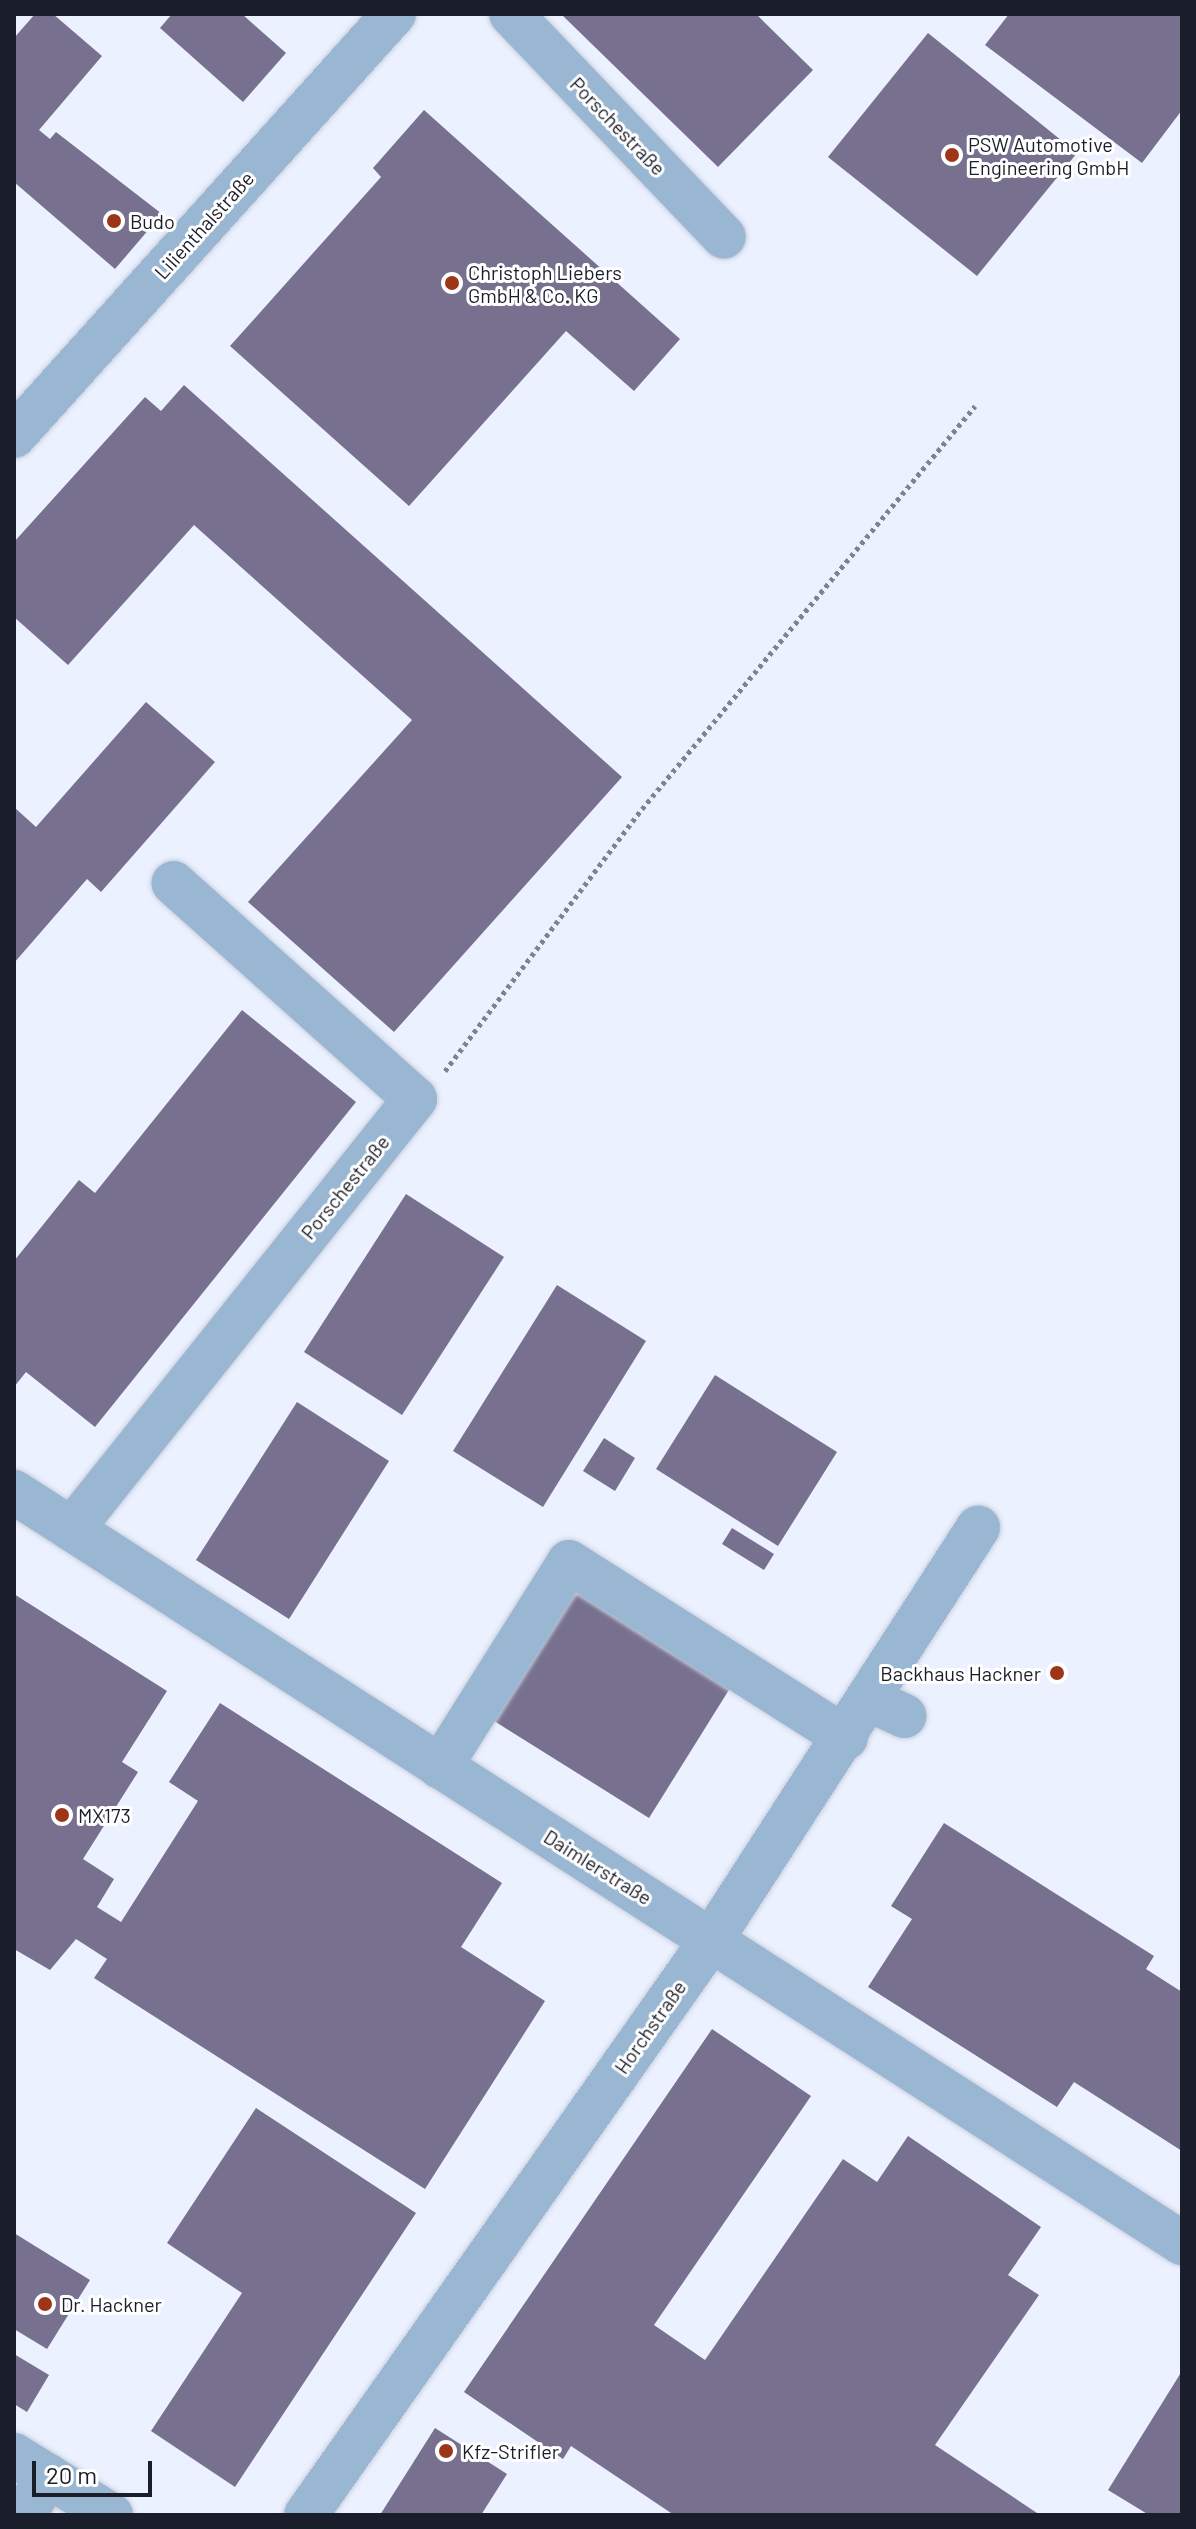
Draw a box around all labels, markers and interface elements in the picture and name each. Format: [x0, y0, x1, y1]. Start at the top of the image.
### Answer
street label: Porschestraße [565, 72, 671, 180]
place label: PSW Automotive Engineering GmbH [968, 132, 1129, 179]
marker: PSW Automotive Engineering GmbH [943, 146, 961, 164]
street label: Lilienthalstraße [149, 166, 259, 284]
place label: Budo [130, 209, 175, 233]
marker: Budo [105, 212, 123, 230]
place label: Christoph Liebers GmbH & Co. KG [468, 260, 622, 307]
marker: Christoph Liebers GmbH & Co. KG [443, 274, 461, 292]
street label: Porschestraße [296, 1130, 394, 1244]
place label: Backhaus Hackner [880, 1661, 1041, 1685]
marker: Backhaus Hackner [1048, 1664, 1066, 1682]
place label: MX173 [78, 1803, 131, 1827]
marker: MX173 [53, 1806, 71, 1824]
street label: Daimlerstraße [540, 1824, 656, 1910]
street label: Horchstraße [609, 1976, 691, 2078]
place label: Dr. Hackner [61, 2292, 162, 2316]
marker: Dr. Hackner [36, 2295, 54, 2313]
place label: Kfz-Strifler [462, 2439, 559, 2463]
marker: Kfz-Strifler [437, 2442, 455, 2460]
scale bar [36, 2445, 156, 2495]
text: 20 m [46, 2460, 97, 2489]

